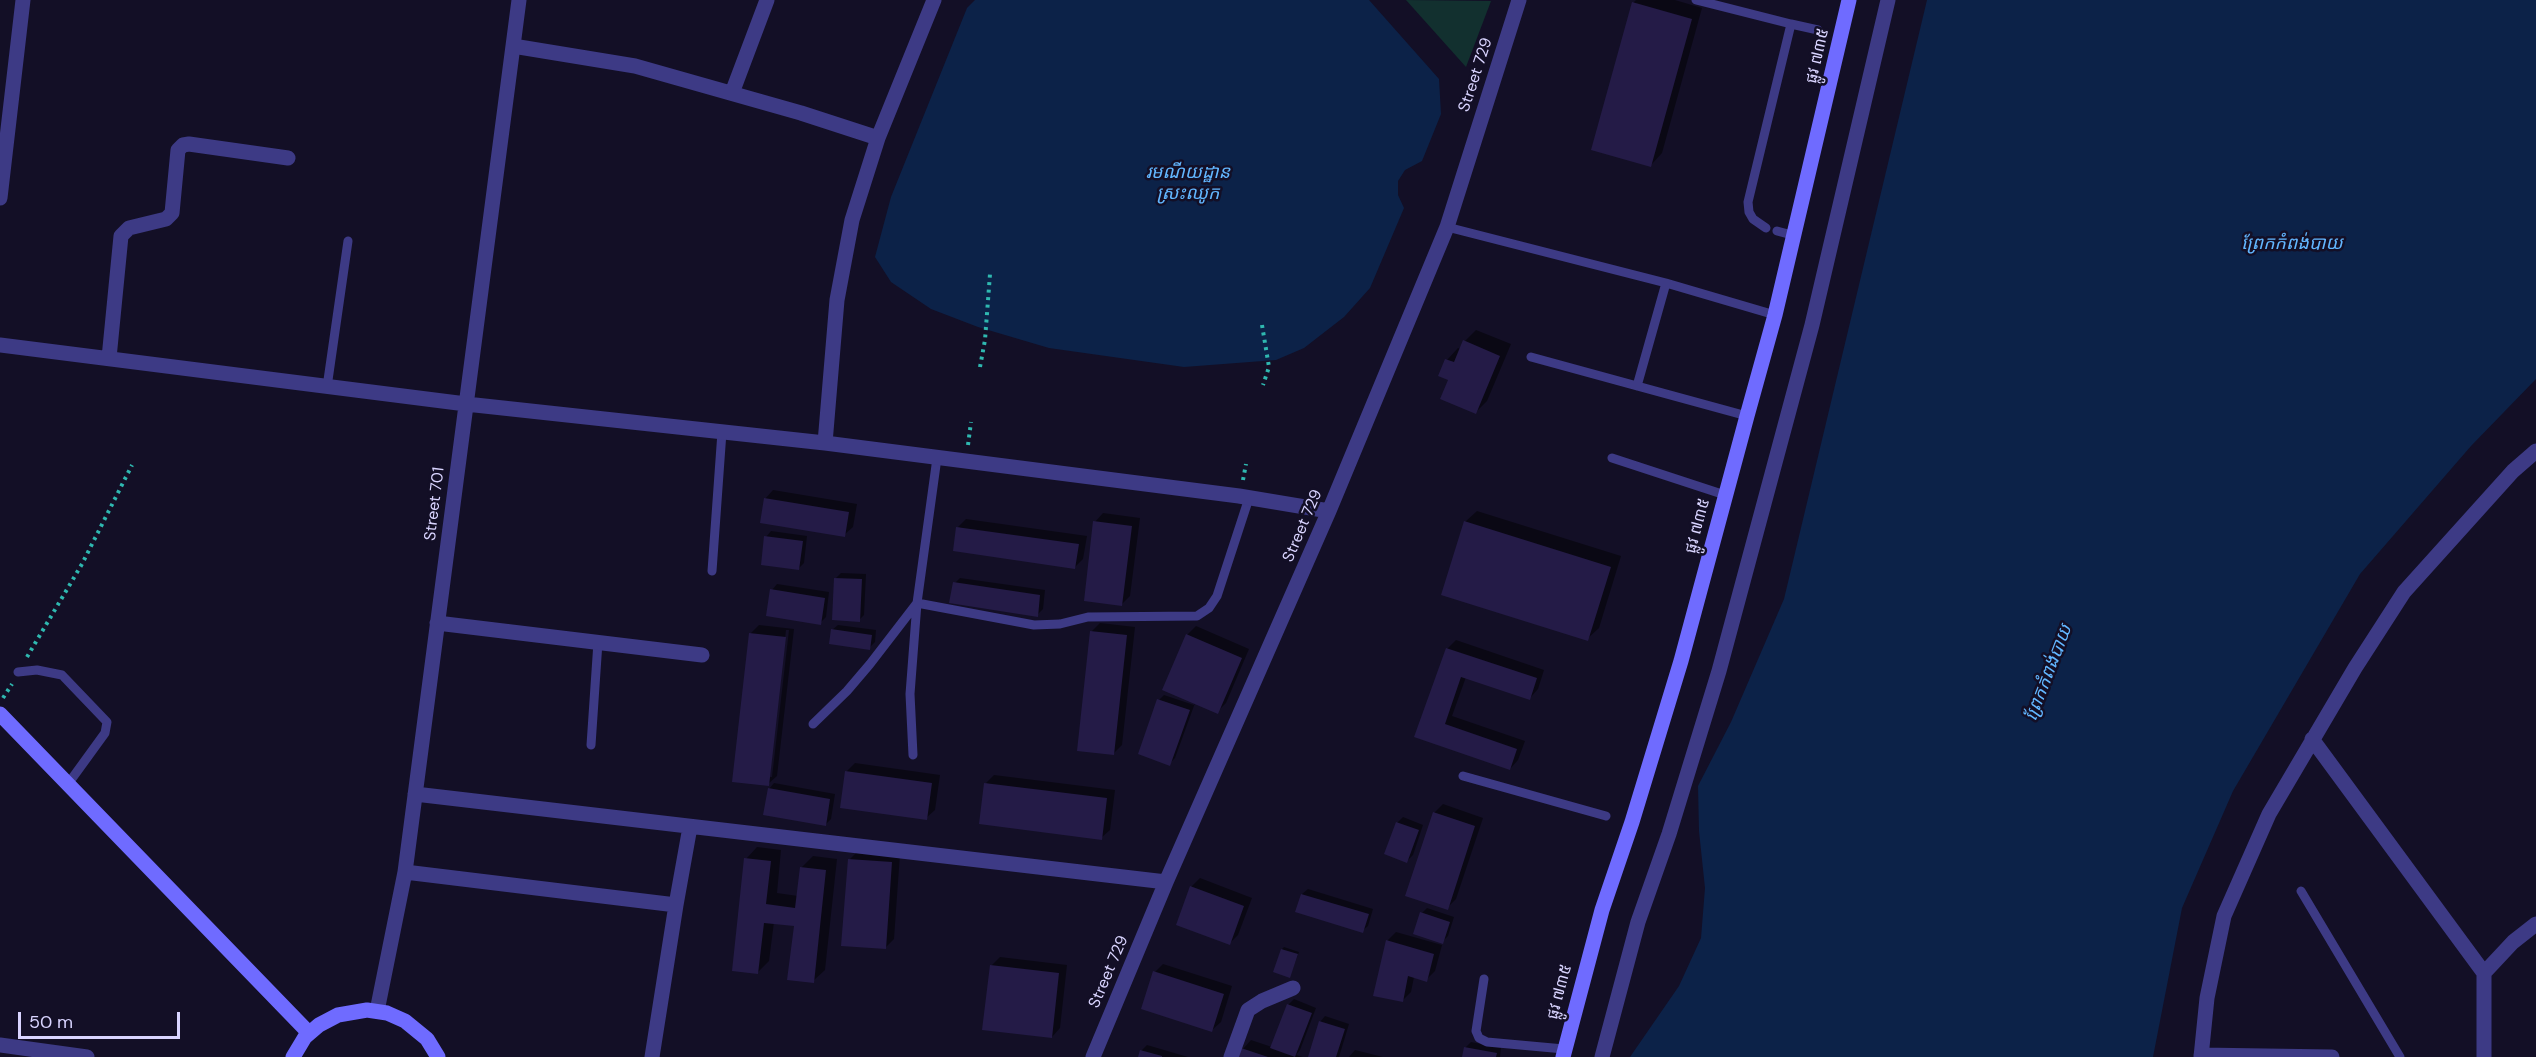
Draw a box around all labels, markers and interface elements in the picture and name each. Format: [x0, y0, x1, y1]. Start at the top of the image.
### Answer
street label: ផ្លូវ ៧៣៥ [1802, 27, 1834, 85]
street label: Street 729 [1455, 35, 1497, 115]
water label: រមណីយដ្ឋាន ស្រះឈូក [1146, 162, 1230, 204]
water label: ព្រែកកំពង់បាយ [2241, 233, 2343, 255]
street label: Street 701 [421, 466, 449, 542]
street label: Street 729 [1279, 487, 1327, 565]
street label: ផ្លូវ ៧៣៥ [1681, 496, 1715, 556]
water label: ព្រែកកំពង់បាយ [2021, 622, 2077, 724]
street label: Street 729 [1085, 933, 1133, 1011]
street label: ផ្លូវ ៧៣៥ [1543, 962, 1577, 1022]
scale bar [21, 1000, 183, 1038]
text: 50 m [29, 1010, 73, 1034]

